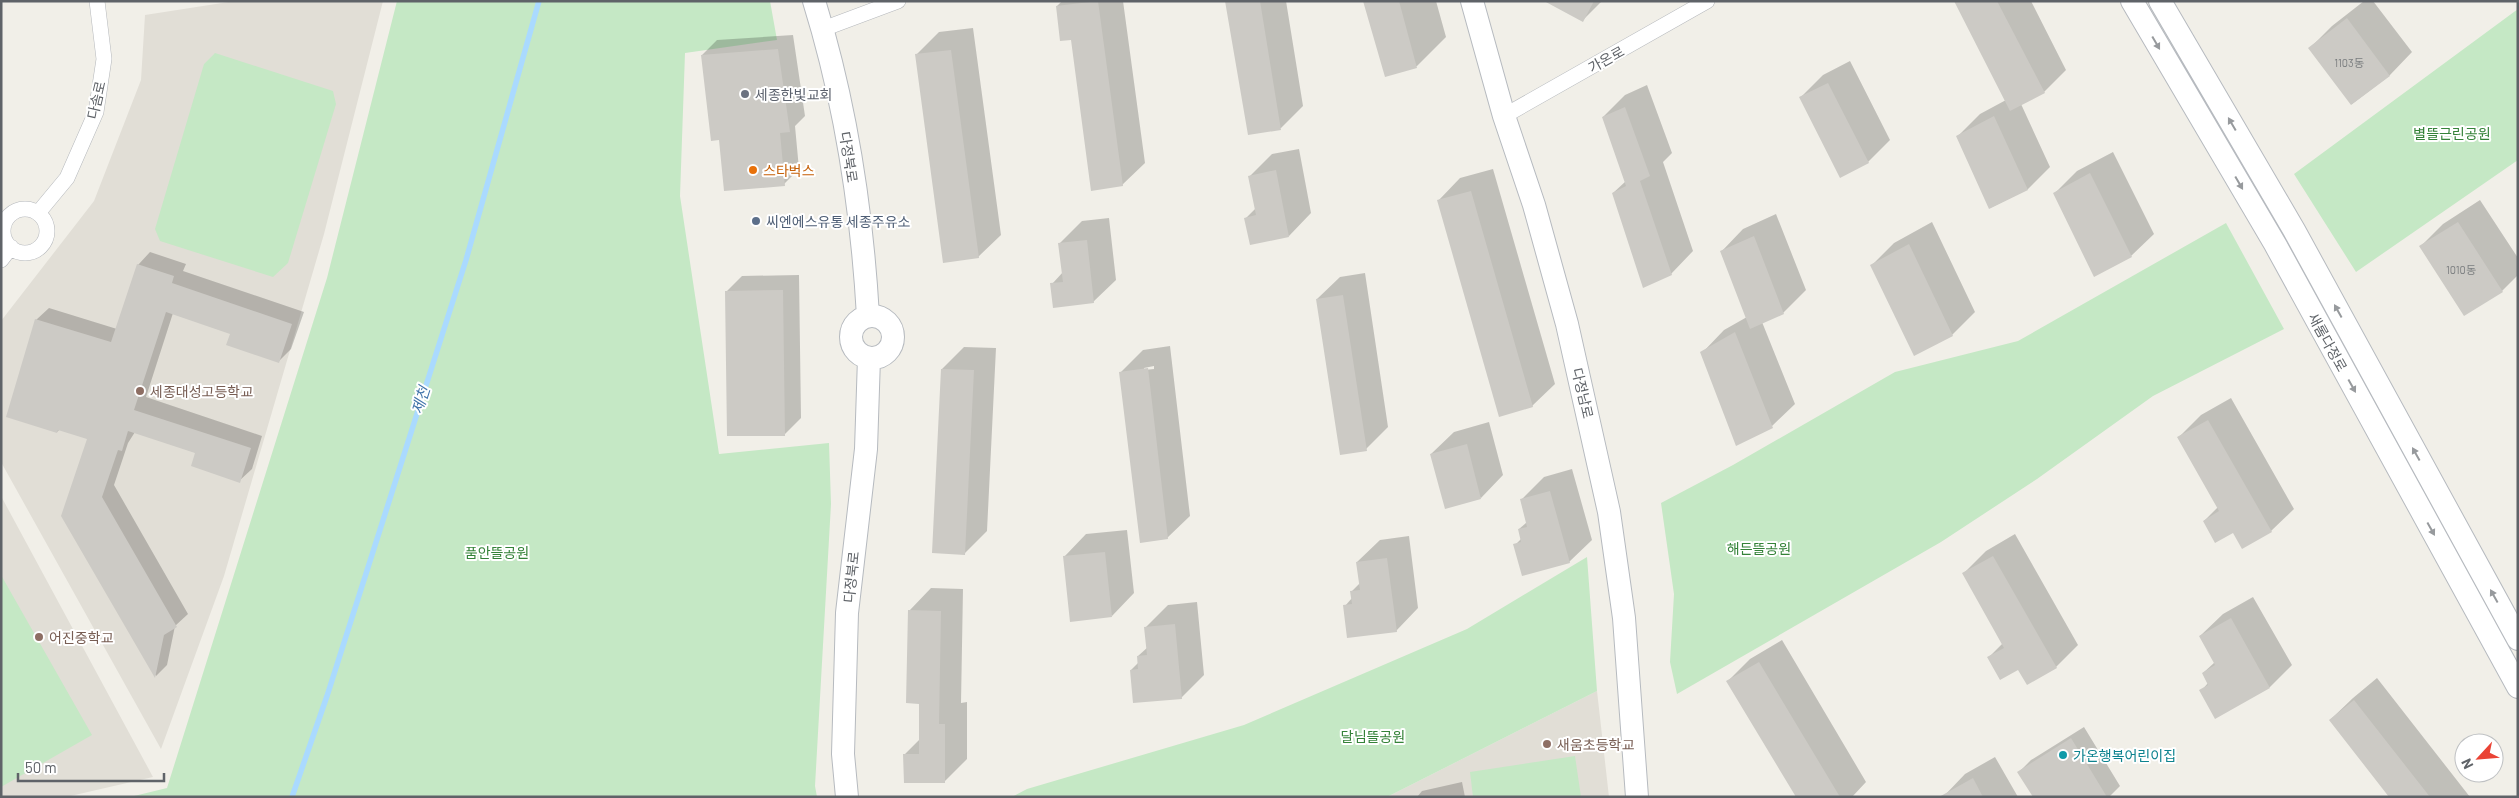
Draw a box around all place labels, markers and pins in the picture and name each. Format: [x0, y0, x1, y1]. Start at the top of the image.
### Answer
place label: 세종한빛교회 [755, 86, 832, 103]
marker: 세종한빛교회 [739, 88, 751, 100]
place label: 스타벅스 [763, 162, 815, 179]
marker: 스타벅스 [747, 164, 759, 176]
place label: 씨엔에스유통 세종주유소 [766, 213, 911, 230]
marker: 씨엔에스유통 세종주유소 [750, 215, 762, 227]
place label: 세종대성고등학교 [150, 383, 253, 400]
marker: 세종대성고등학교 [134, 385, 146, 397]
place label: 어진중학교 [49, 629, 114, 646]
marker: 어진중학교 [33, 631, 45, 643]
place label: 새움초등학교 [1557, 736, 1634, 753]
marker: 새움초등학교 [1541, 738, 1553, 750]
place label: 가온행복어린이집 [2073, 747, 2176, 764]
marker: 가온행복어린이집 [2057, 749, 2069, 761]

